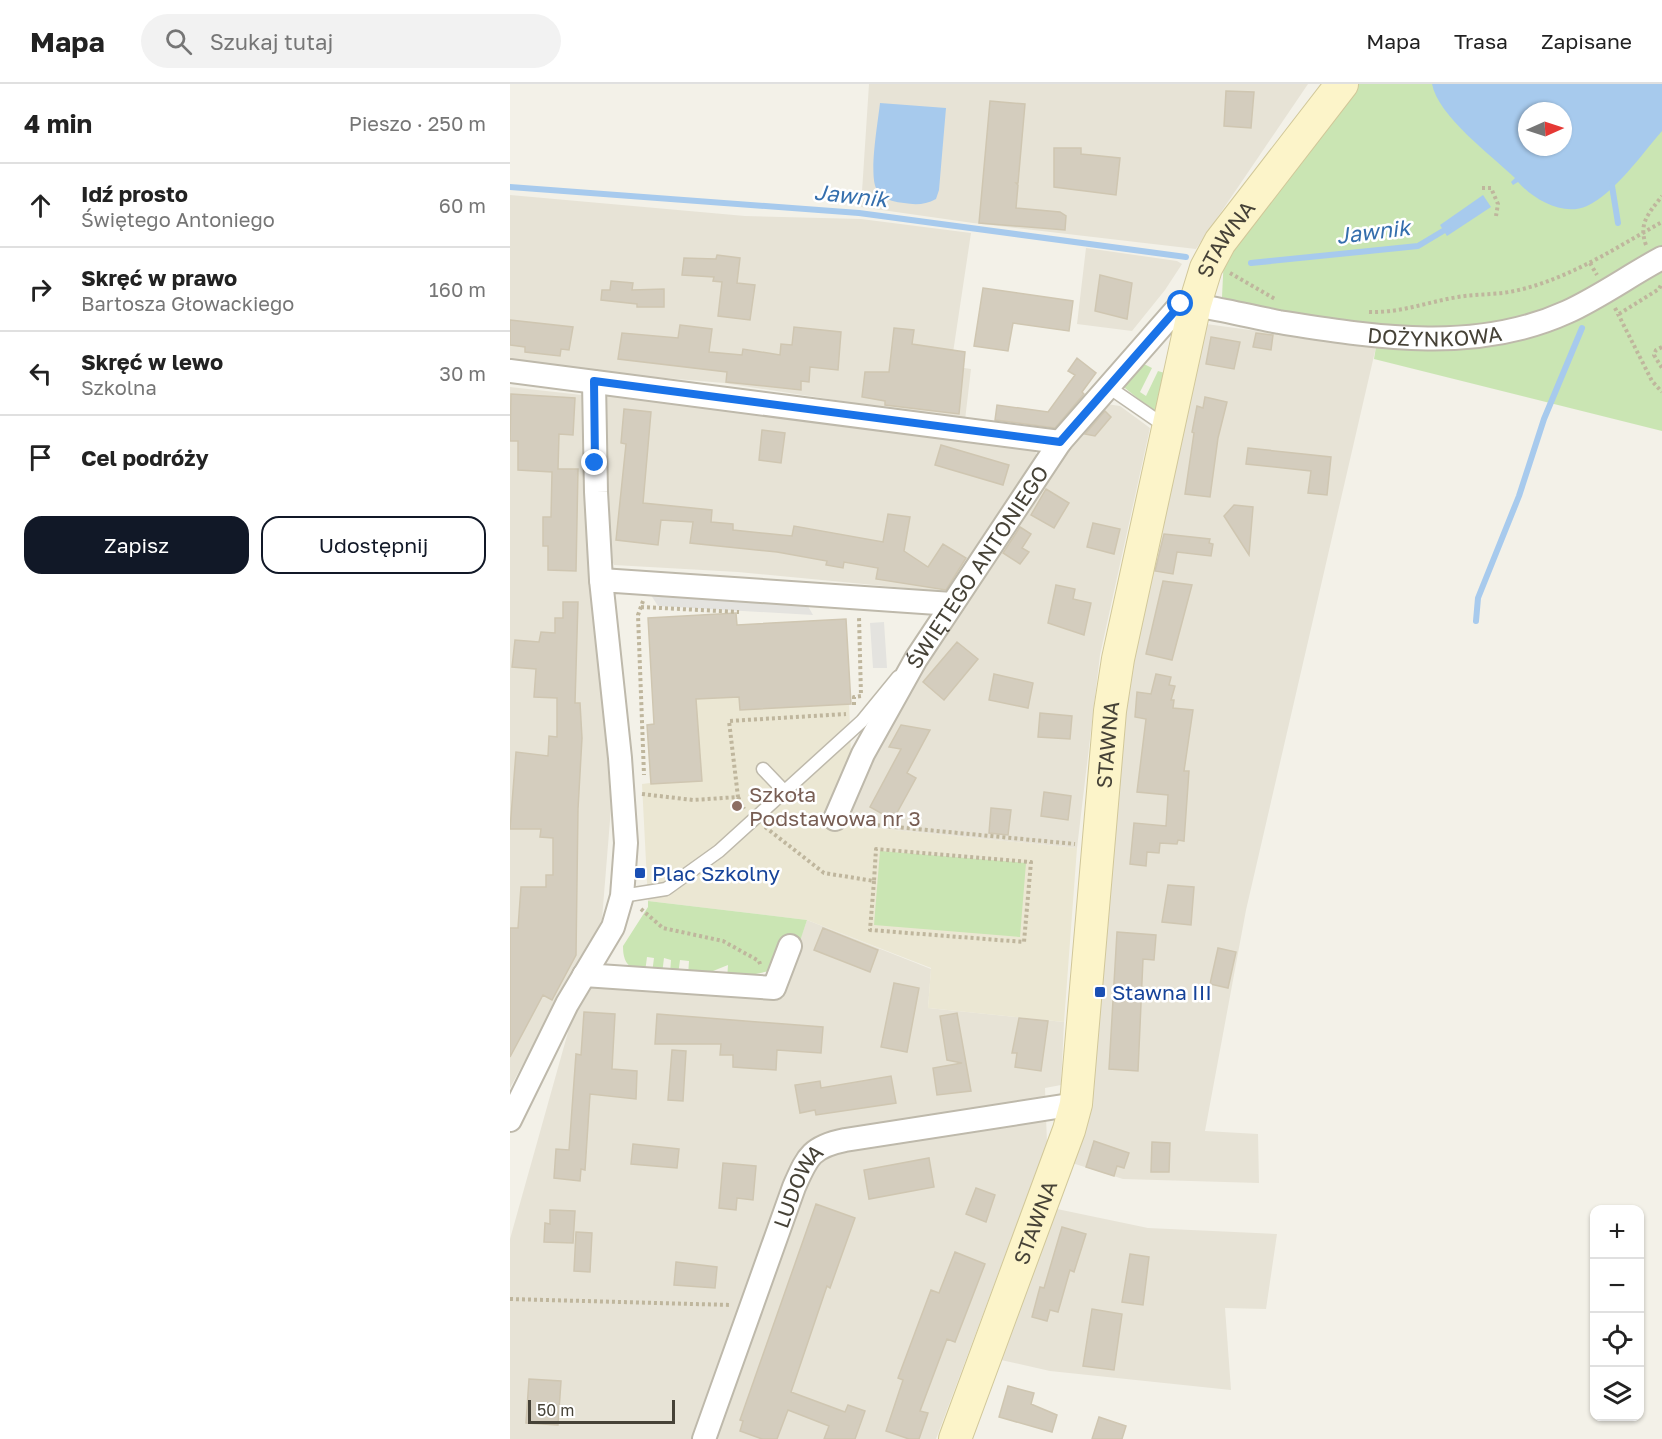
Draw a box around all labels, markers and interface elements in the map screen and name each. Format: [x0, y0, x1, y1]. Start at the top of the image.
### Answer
search box [141, 14, 561, 68]
text: Mapa [30, 25, 105, 58]
icon: search [162, 25, 195, 58]
text: Szukaj tutaj [210, 28, 333, 55]
text: Mapa [1366, 28, 1421, 54]
text: Trasa [1454, 28, 1508, 54]
text: Zapisane [1541, 28, 1632, 54]
north arrow [1518, 102, 1572, 156]
text: 4 min [24, 108, 92, 139]
text: Pieszo · 250 m [349, 111, 486, 135]
water label: Jawnik [813, 178, 892, 213]
text: Idź prosto [81, 180, 188, 207]
icon: ahead [24, 189, 57, 222]
text: 60 m [439, 193, 486, 217]
street label: STAWNA [1191, 195, 1260, 280]
text: Świętego Antoniego [81, 207, 275, 231]
water label: Jawnik [1335, 213, 1414, 249]
text: Skręć w prawo [81, 264, 237, 291]
icon: right [24, 273, 57, 306]
text: 160 m [429, 277, 486, 301]
route start [1167, 290, 1193, 316]
text: Bartosza Głowackiego [81, 291, 294, 315]
street label: DOŻYNKOWA [1366, 320, 1504, 351]
text: Skręć w lewo [81, 348, 223, 375]
icon: left [24, 357, 57, 390]
text: 30 m [439, 361, 486, 385]
text: Szkolna [81, 375, 157, 399]
icon: arrive [24, 441, 57, 474]
text: Cel podróży [81, 444, 209, 471]
route end [581, 449, 607, 475]
street label: ŚWIĘTEGO ANTONIEGO [900, 461, 1054, 673]
button: Zapisz [24, 516, 249, 574]
button: Udostępnij [261, 516, 486, 574]
street label: STAWNA [1090, 699, 1124, 789]
place label: Szkoła Podstawowa nr 3 [749, 781, 921, 831]
marker: Szkoła Podstawowa nr 3 [730, 799, 744, 813]
place label: Plac Szkolny [652, 860, 780, 886]
marker: Plac Szkolny [633, 866, 647, 880]
place label: Stawna III [1112, 979, 1212, 1005]
marker: Stawna III [1093, 985, 1107, 999]
street label: LUDOWA [767, 1138, 828, 1231]
street label: STAWNA [1008, 1177, 1062, 1268]
map controls [1590, 1205, 1644, 1421]
button: + [1590, 1205, 1644, 1259]
button: − [1590, 1259, 1644, 1313]
button: locate [1590, 1313, 1644, 1367]
button: layers [1590, 1367, 1644, 1421]
scale bar [528, 1397, 675, 1424]
text: 50 m [537, 1400, 574, 1420]

